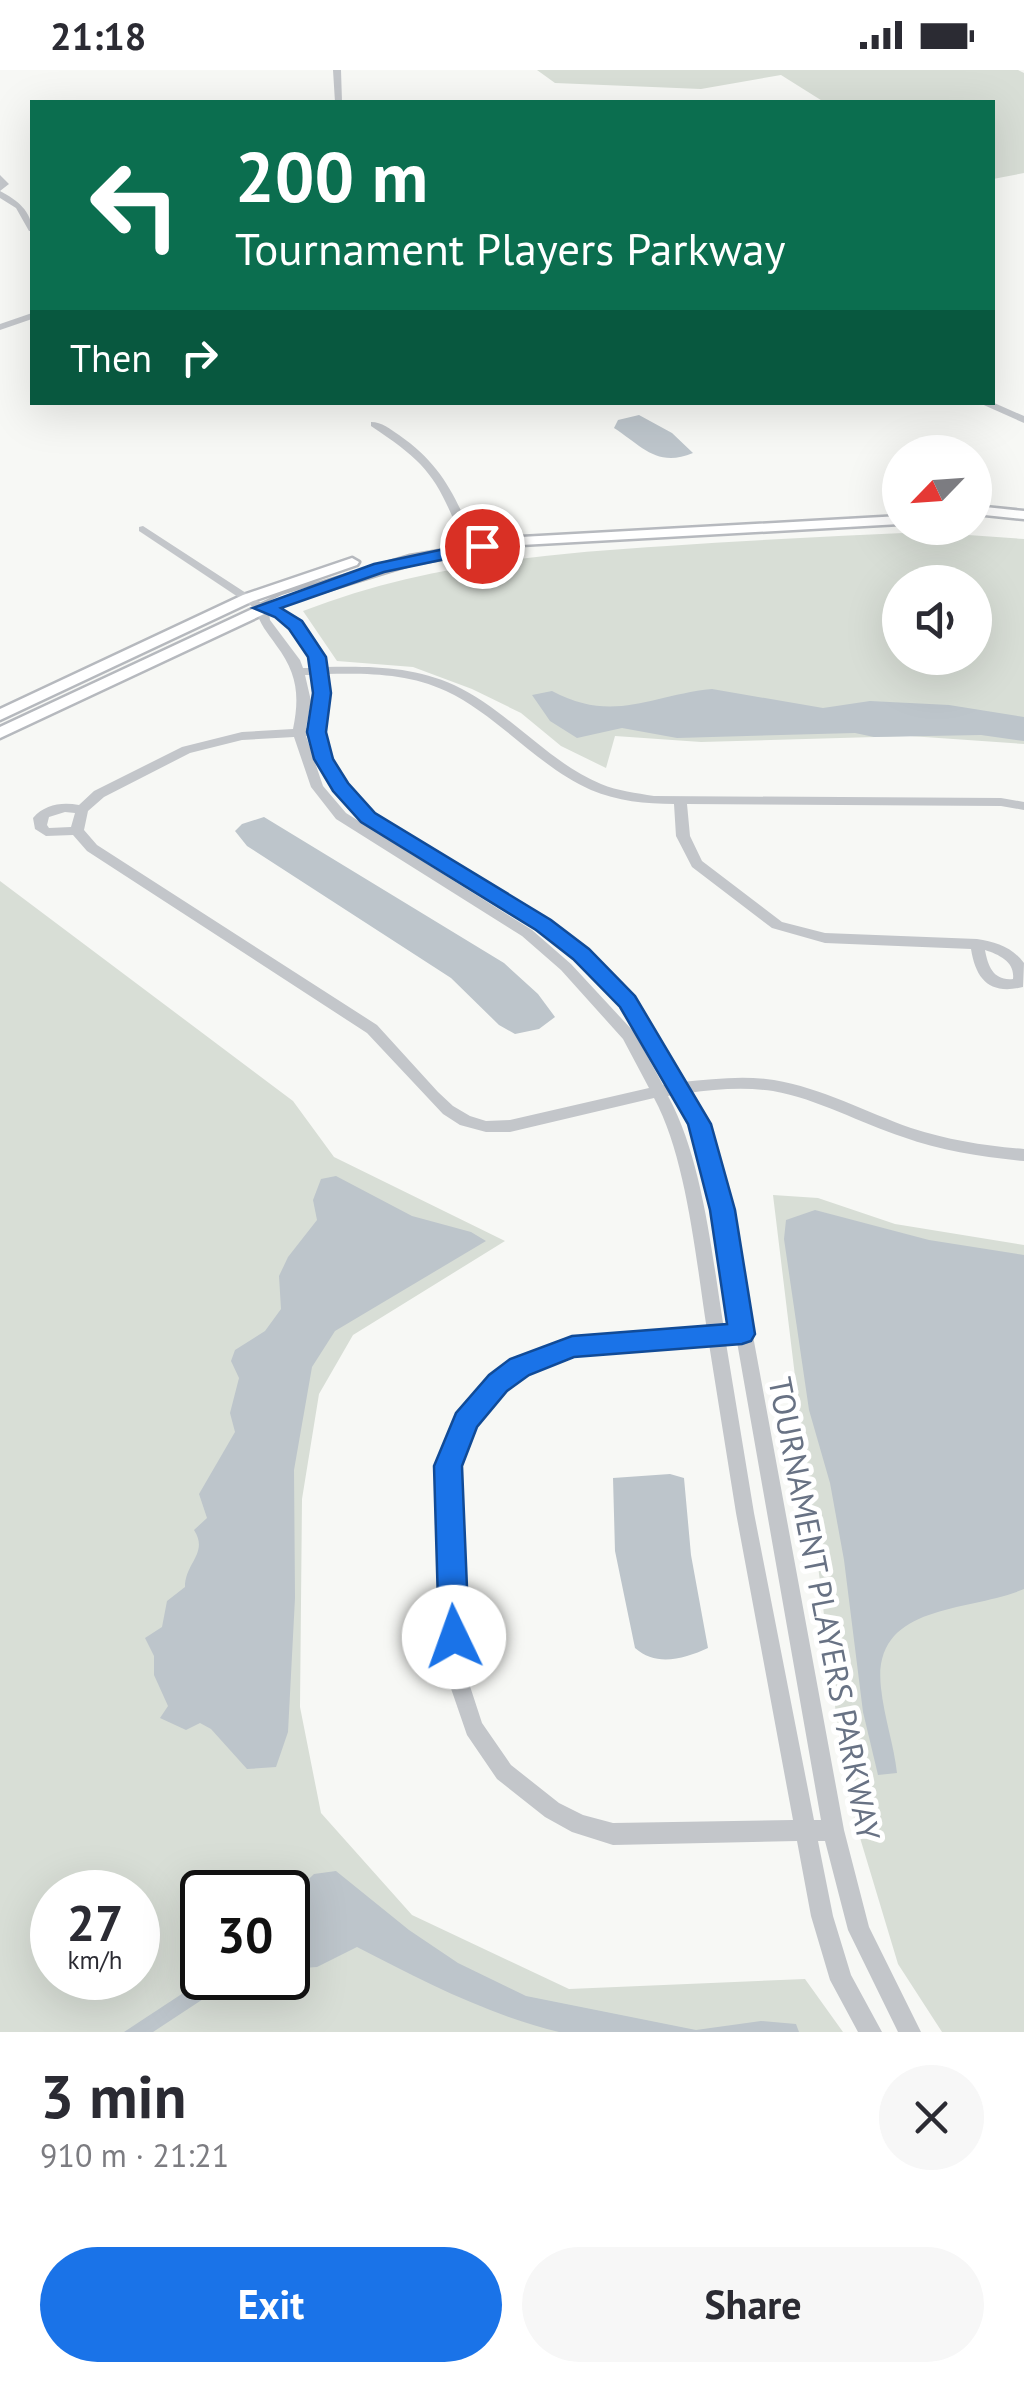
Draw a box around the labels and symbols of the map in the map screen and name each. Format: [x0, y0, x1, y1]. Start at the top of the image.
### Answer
north arrow [882, 435, 992, 545]
pin [440, 504, 525, 589]
street label: TOURNAMENT PLAYERS PARKWAY [759, 1374, 891, 1844]
position arrow [402, 1585, 506, 1689]
speed limit sign: 30 [180, 1870, 310, 2000]

